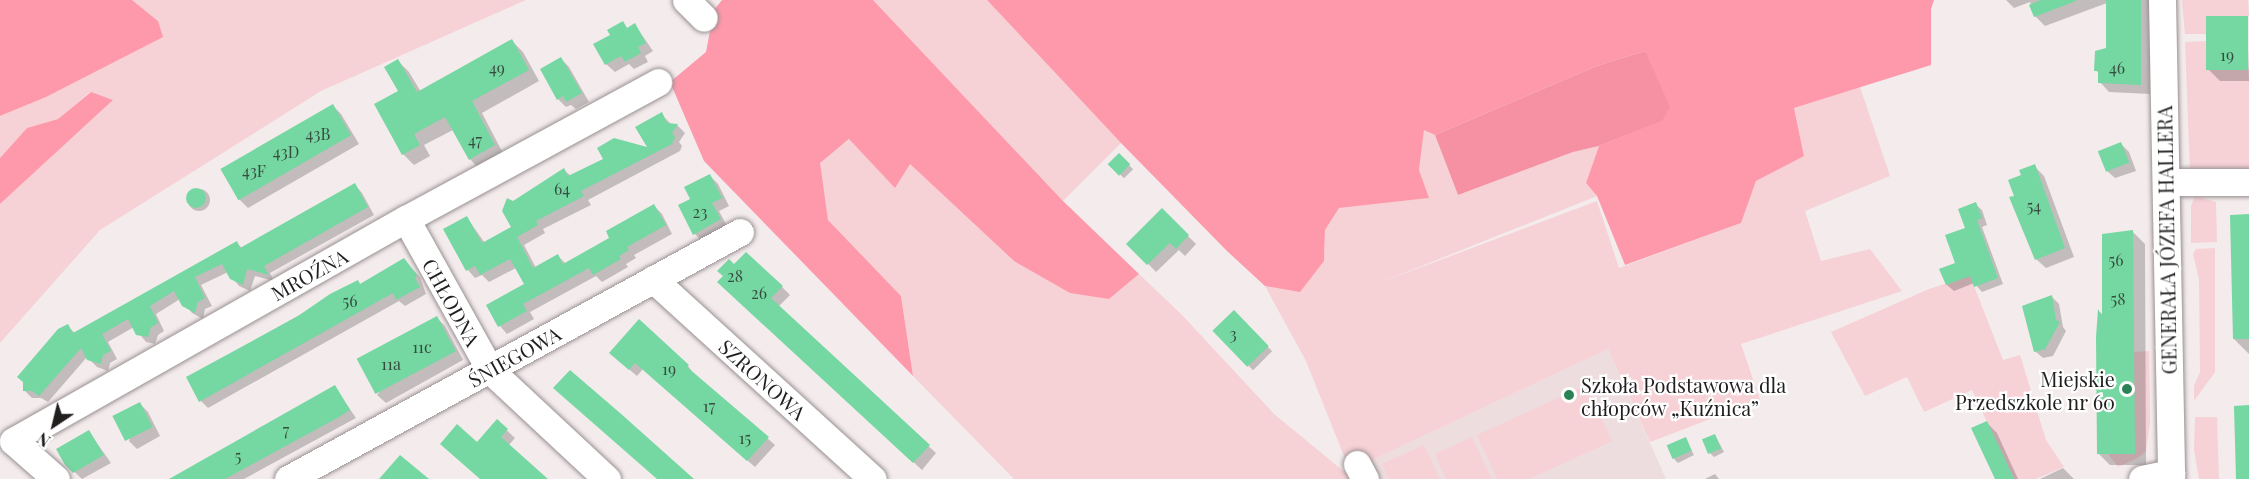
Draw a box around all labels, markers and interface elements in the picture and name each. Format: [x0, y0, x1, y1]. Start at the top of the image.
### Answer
house number: 19 [2220, 45, 2234, 65]
house number: 49 [489, 58, 505, 78]
house number: 46 [2109, 58, 2125, 78]
street label: GENERAŁA JÓZEFA HALLERA [2152, 105, 2180, 375]
house number: 43B [306, 124, 330, 144]
house number: 47 [468, 130, 482, 150]
house number: 43D [273, 142, 299, 162]
house number: 43F [242, 161, 266, 181]
house number: 64 [554, 179, 570, 199]
house number: 54 [2027, 196, 2041, 216]
house number: 23 [693, 202, 707, 222]
street label: MROŹNA [267, 243, 351, 305]
house number: 56 [2109, 250, 2123, 270]
street label: CHŁODNA [418, 254, 486, 350]
house number: 28 [727, 266, 743, 286]
house number: 26 [751, 283, 767, 303]
house number: 58 [2111, 289, 2125, 309]
house number: 56 [343, 291, 357, 311]
street label: ŚNIEGOWA [464, 321, 564, 391]
house number: 3 [1229, 324, 1237, 344]
street label: SZRONOWA [715, 334, 811, 424]
house number: 11c [412, 337, 432, 357]
house number: 11a [381, 354, 401, 374]
house number: 19 [662, 359, 676, 379]
place label: Miejskie Przedszkole nr 60 [1955, 366, 2115, 413]
place label: Szkoła Podstawowa dla chłopców „Kuźnica” [1581, 372, 1787, 419]
marker: Miejskie Przedszkole nr 60 [2120, 382, 2134, 396]
marker: Szkoła Podstawowa dla chłopców „Kuźnica” [1562, 388, 1576, 402]
north arrow [24, 395, 84, 455]
house number: 17 [703, 396, 715, 416]
house number: 7 [283, 420, 289, 440]
text: N [33, 428, 54, 452]
house number: 15 [739, 428, 751, 448]
house number: 5 [235, 446, 241, 466]

